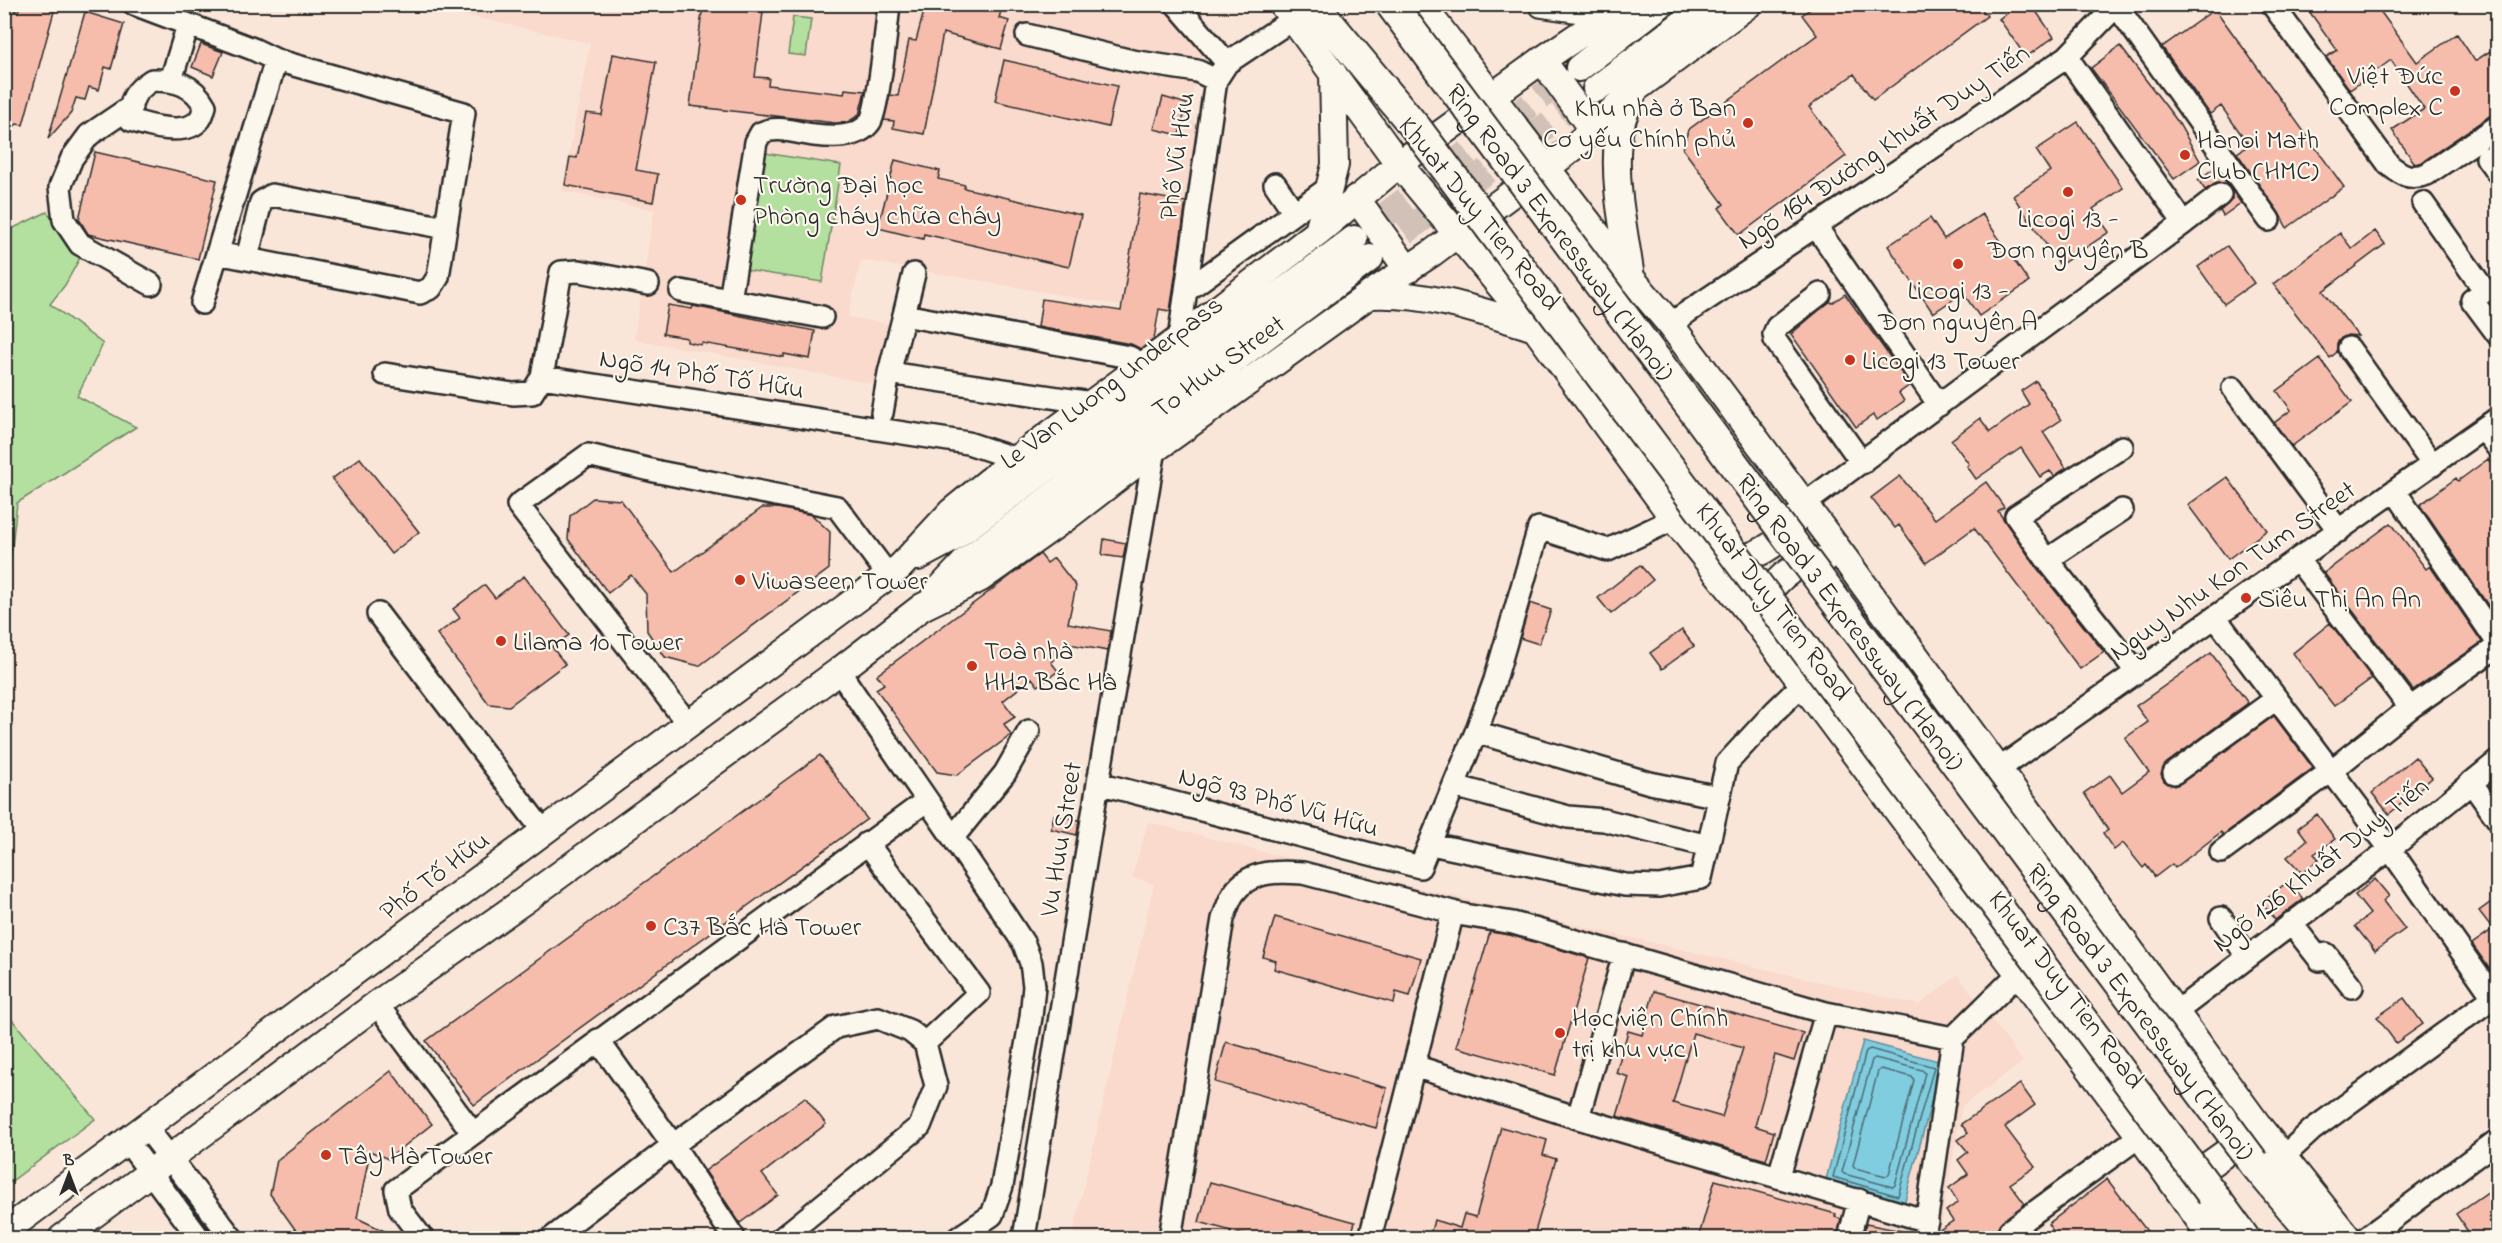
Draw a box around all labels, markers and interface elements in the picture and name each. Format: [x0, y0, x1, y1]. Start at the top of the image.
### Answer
street label: Ngõ 164 Đường Khuất Duy Tiến [1730, 35, 2038, 261]
place label: Việt Đức Complex C [2329, 58, 2443, 128]
street label: Ring Road 3 Expressway (Hanoi) [1435, 76, 1683, 390]
marker: Việt Đức Complex C [2448, 84, 2462, 98]
street label: Phố Vũ Hữu [1150, 90, 1207, 223]
place label: Khu nhà ở Ban Cơ yếu Chính phủ [1543, 90, 1736, 160]
street label: Khuat Duy Tien Road [1387, 109, 1569, 320]
marker: Khu nhà ở Ban Cơ yếu Chính phủ [1741, 116, 1755, 130]
place label: Hanoi Math Club (HMC) [2197, 122, 2319, 192]
marker: Hanoi Math Club (HMC) [2178, 148, 2192, 162]
place label: Trường Đại học Phòng cháy chữa cháy [753, 167, 1001, 237]
marker: Licogi 13 - Đơn nguyên B [2061, 185, 2075, 199]
marker: Trường Đại học Phòng cháy chữa cháy [734, 193, 748, 207]
place label: Licogi 13 - Đơn nguyên B [1987, 201, 2148, 271]
marker: Licogi 13 - Đơn nguyên A [1951, 257, 1965, 271]
place label: Licogi 13 - Đơn nguyên A [1877, 273, 2038, 343]
street label: Le Van Luong Underpass [993, 287, 1232, 481]
street label: To Huu Street [1145, 306, 1294, 430]
street label: Ngõ 14 Phố Tố Hữu [596, 340, 807, 411]
place label: Licogi 13 Tower [1862, 343, 2020, 382]
marker: Licogi 13 Tower [1843, 353, 1857, 367]
street label: Ring Road 3 Expressway (Hanoi) [1725, 466, 1973, 780]
street label: Nguy Nhu Kon Tum Street [2102, 472, 2365, 672]
street label: Khuat Duy Tien Road [1684, 495, 1860, 710]
place label: Viwaseen Tower [751, 563, 928, 602]
marker: Viwaseen Tower [733, 573, 747, 587]
place label: Siêu Thị An An [2258, 581, 2421, 620]
marker: Siêu Thị An An [2239, 591, 2253, 605]
place label: Lilama 10 Tower [513, 624, 683, 663]
place label: Toà nhà HH2 Bắc Hà [984, 633, 1117, 703]
marker: Lilama 10 Tower [494, 634, 508, 648]
marker: Toà nhà HH2 Bắc Hà [965, 659, 979, 673]
street label: Ngõ 93 Phố Vũ Hữu [1174, 758, 1383, 849]
street label: Vu Huu Street [1031, 759, 1094, 920]
street label: Ngõ 126 Khuất Duy Tiến [2205, 769, 2438, 963]
street label: Phố Tố Hữu [372, 823, 499, 931]
street label: Ring Road 3 Expressway (Hanoi) [2015, 856, 2263, 1170]
street label: Khuat Duy Tien Road [1977, 883, 2153, 1098]
place label: C37 Bắc Hà Tower [663, 909, 862, 948]
marker: C37 Bắc Hà Tower [644, 919, 658, 933]
place label: Học viện Chính trị khu vực I [1572, 1000, 1728, 1070]
marker: Học viện Chính trị khu vực I [1553, 1026, 1567, 1040]
place label: Tây Hà Tower [338, 1138, 493, 1177]
north arrow [39, 1144, 99, 1204]
marker: Tây Hà Tower [319, 1148, 333, 1162]
text: B [63, 1149, 75, 1173]

